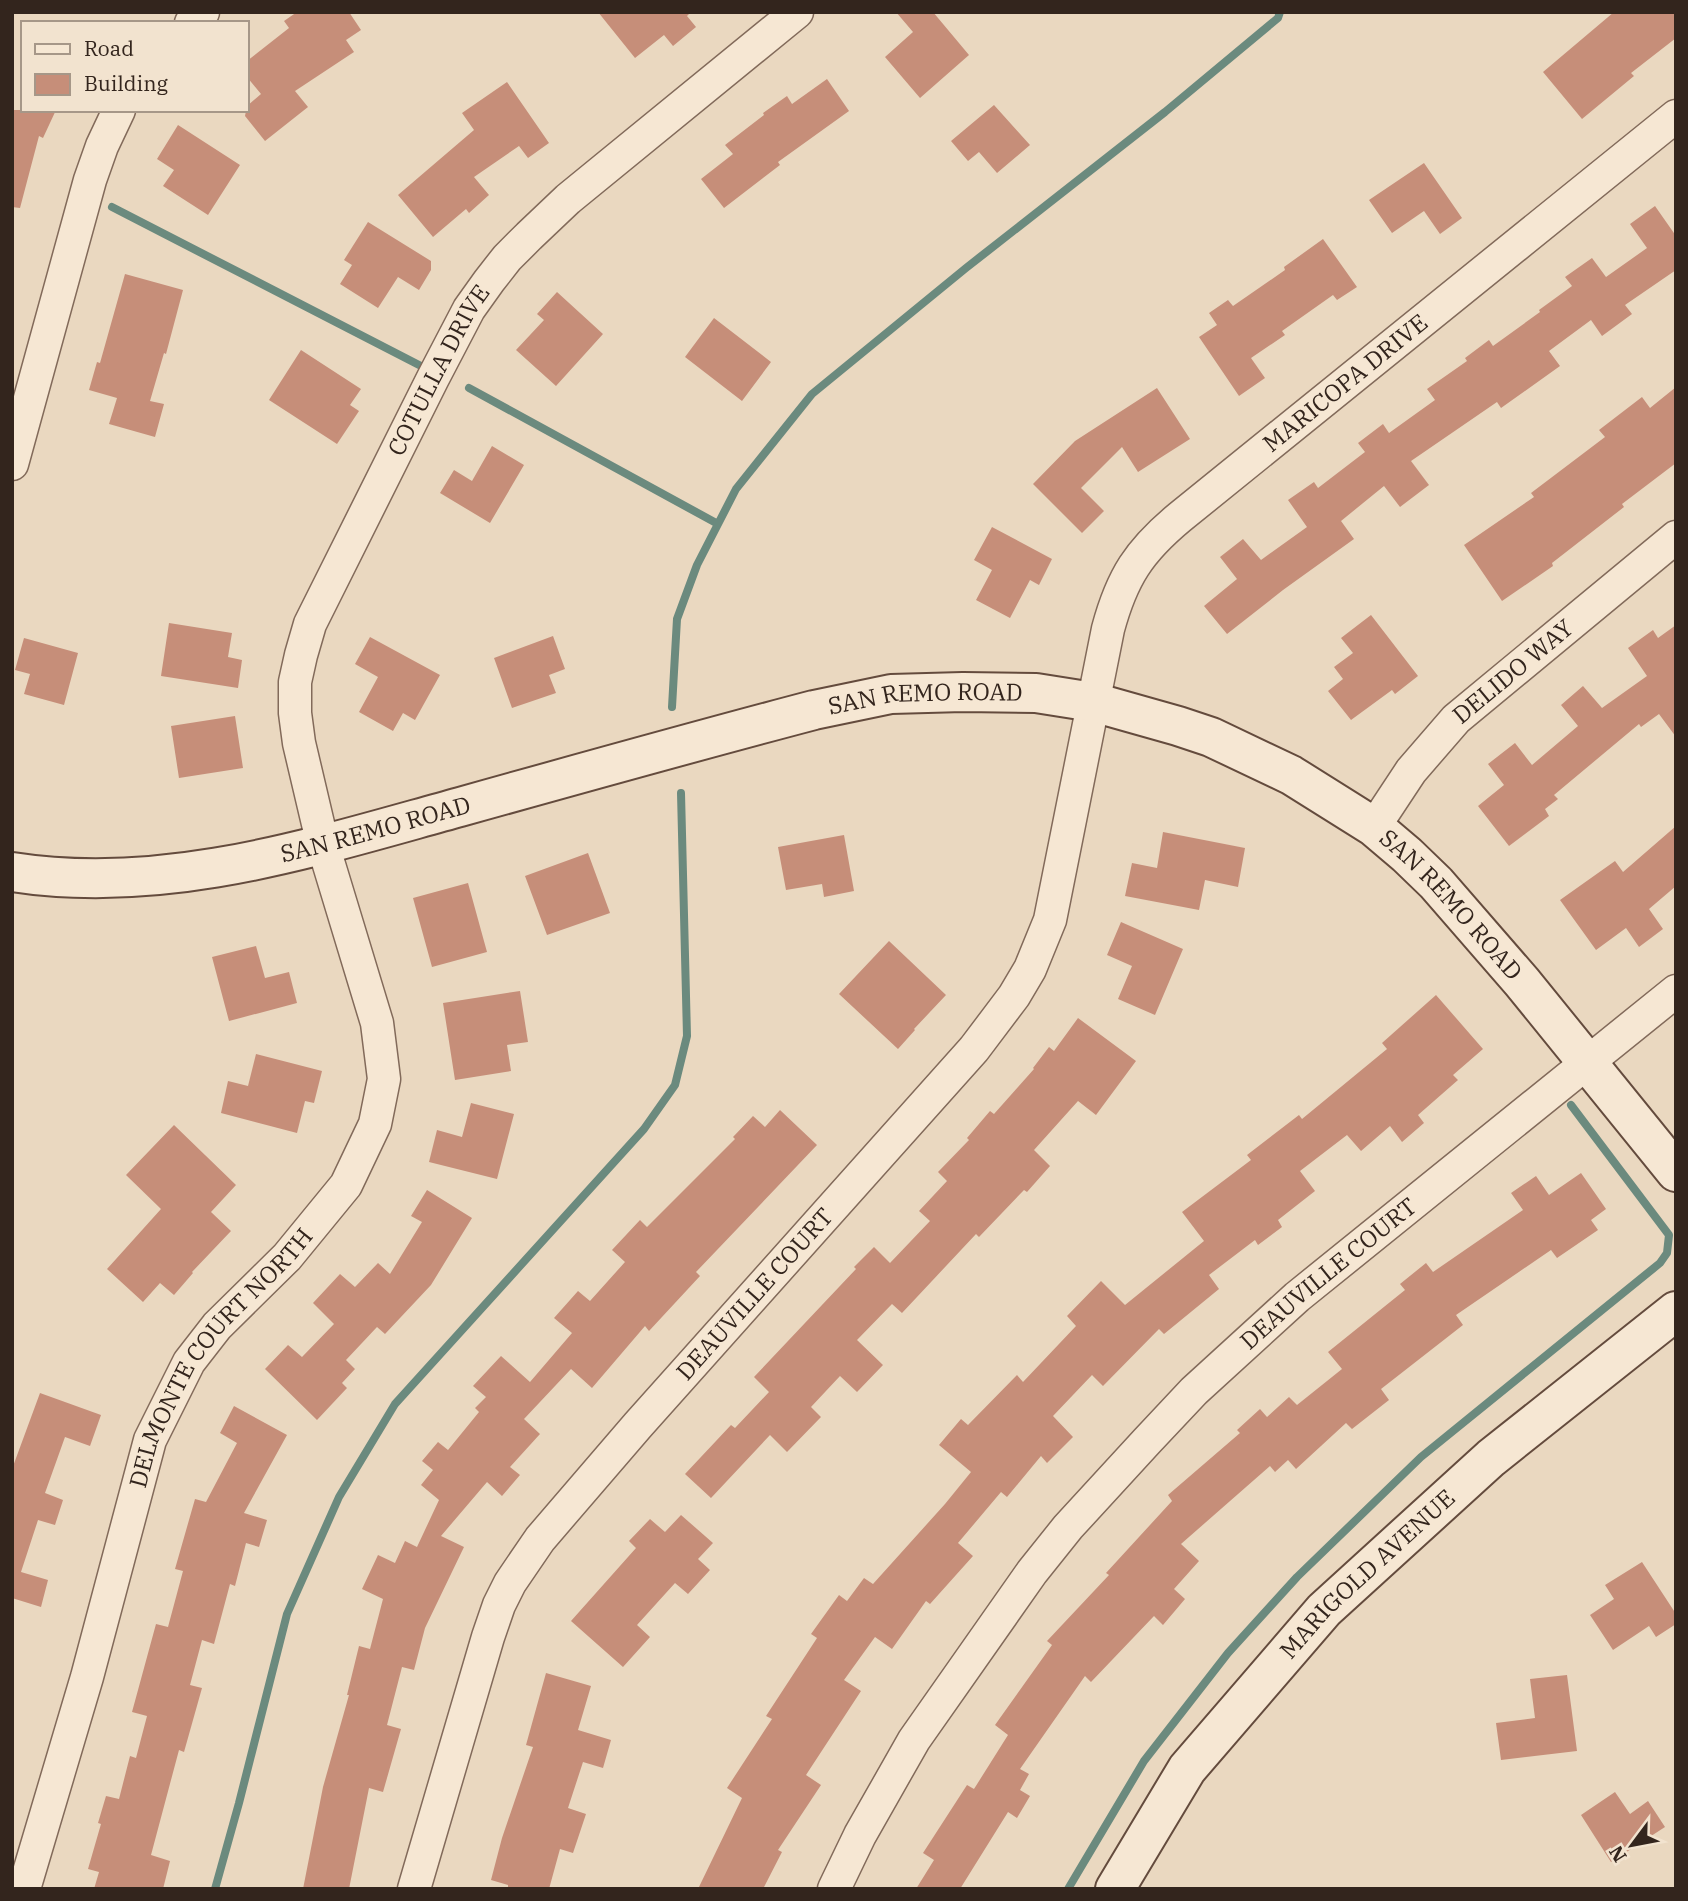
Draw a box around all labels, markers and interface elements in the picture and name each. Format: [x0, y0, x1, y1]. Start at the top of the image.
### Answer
legend [21, 21, 248, 112]
text: Road [84, 34, 134, 62]
text: Building [84, 69, 169, 97]
street label: COTULLA DRIVE [380, 278, 496, 461]
street label: MARICOPA DRIVE [1256, 306, 1434, 459]
street label: DELIDO WAY [1445, 612, 1580, 730]
street label: SAN REMO ROAD [825, 675, 1023, 722]
street label: SAN REMO ROAD [277, 788, 474, 869]
street label: SAN REMO ROAD [1373, 822, 1530, 986]
street label: DEAUVILLE COURT [1233, 1190, 1423, 1356]
street label: DEAUVILLE COURT [669, 1201, 840, 1387]
street label: DELMONTE COURT NORTH [121, 1221, 319, 1491]
street label: MARIGOLD AVENUE [1272, 1482, 1461, 1665]
north arrow [1597, 1810, 1667, 1880]
text: N [1603, 1841, 1632, 1867]

